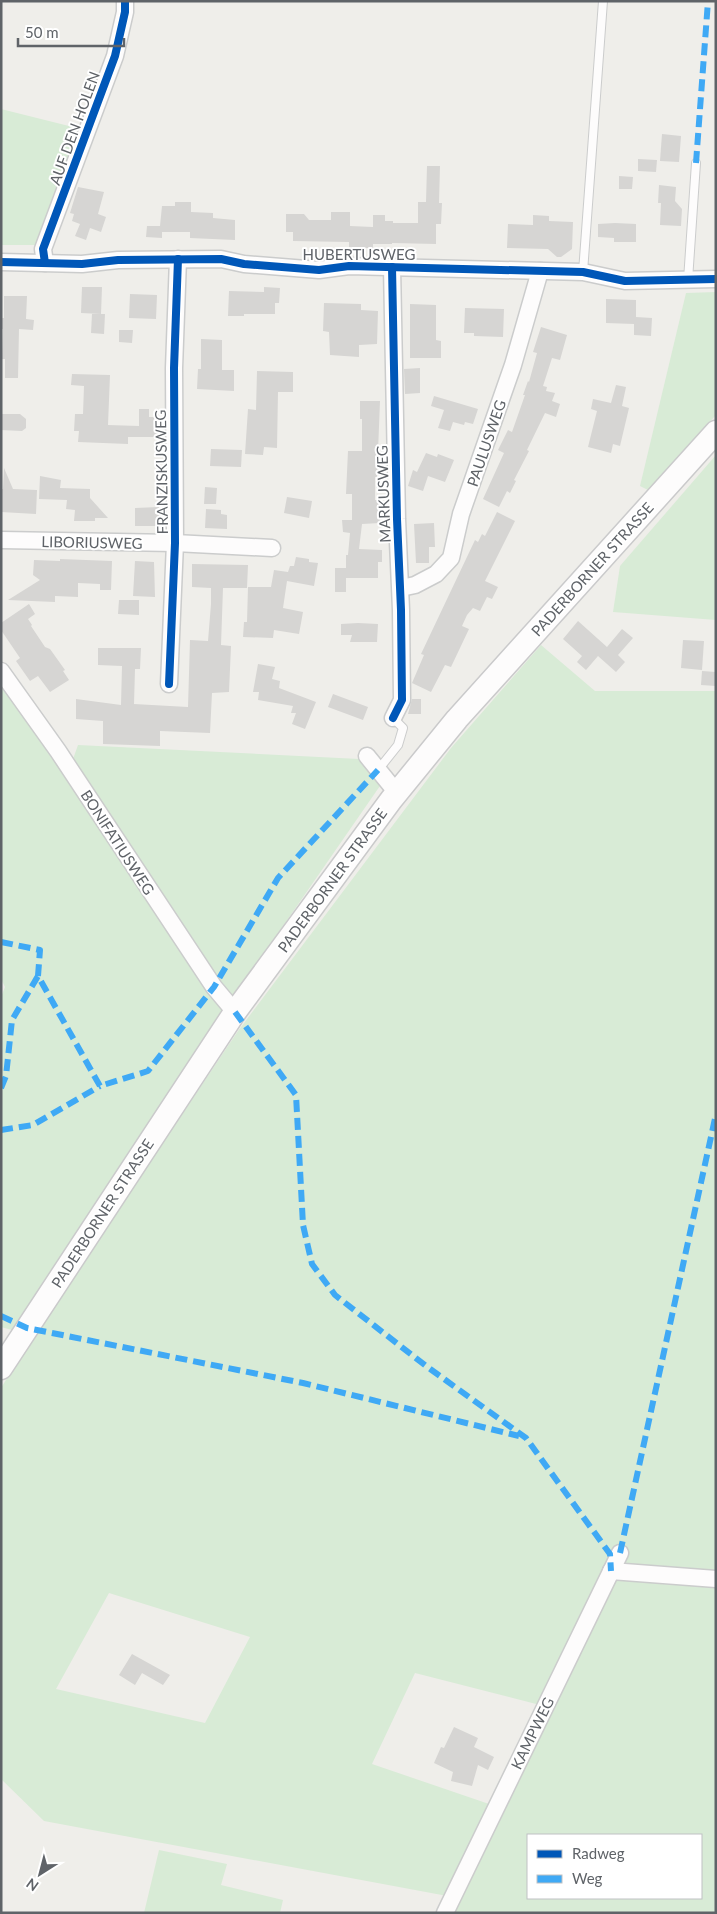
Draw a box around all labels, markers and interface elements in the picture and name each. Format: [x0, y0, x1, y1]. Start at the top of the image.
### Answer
scale bar [18, 15, 124, 47]
text: 50 m [25, 23, 59, 41]
street label: AUF DEN HOLEN [45, 69, 103, 187]
street label: HUBERTUSWEG [303, 245, 415, 263]
street label: PAULUSWEG [463, 397, 509, 489]
street label: FRANZISKUSWEG [151, 409, 171, 535]
street label: MARKUSWEG [372, 445, 394, 543]
street label: PADERBORNER STRASSE [527, 498, 657, 640]
street label: LIBORIUSWEG [41, 532, 143, 552]
street label: BONIFATIUSWEG [77, 786, 159, 898]
street label: PADERBORNER STRASSE [274, 804, 390, 956]
street label: PADERBORNER STRASSE [47, 1135, 157, 1291]
street label: KAMPWEG [507, 1694, 557, 1772]
legend [527, 1834, 702, 1899]
text: Radweg [572, 1844, 625, 1862]
north arrow [15, 1849, 65, 1899]
text: Weg [572, 1869, 603, 1887]
text: N [23, 1875, 41, 1895]

